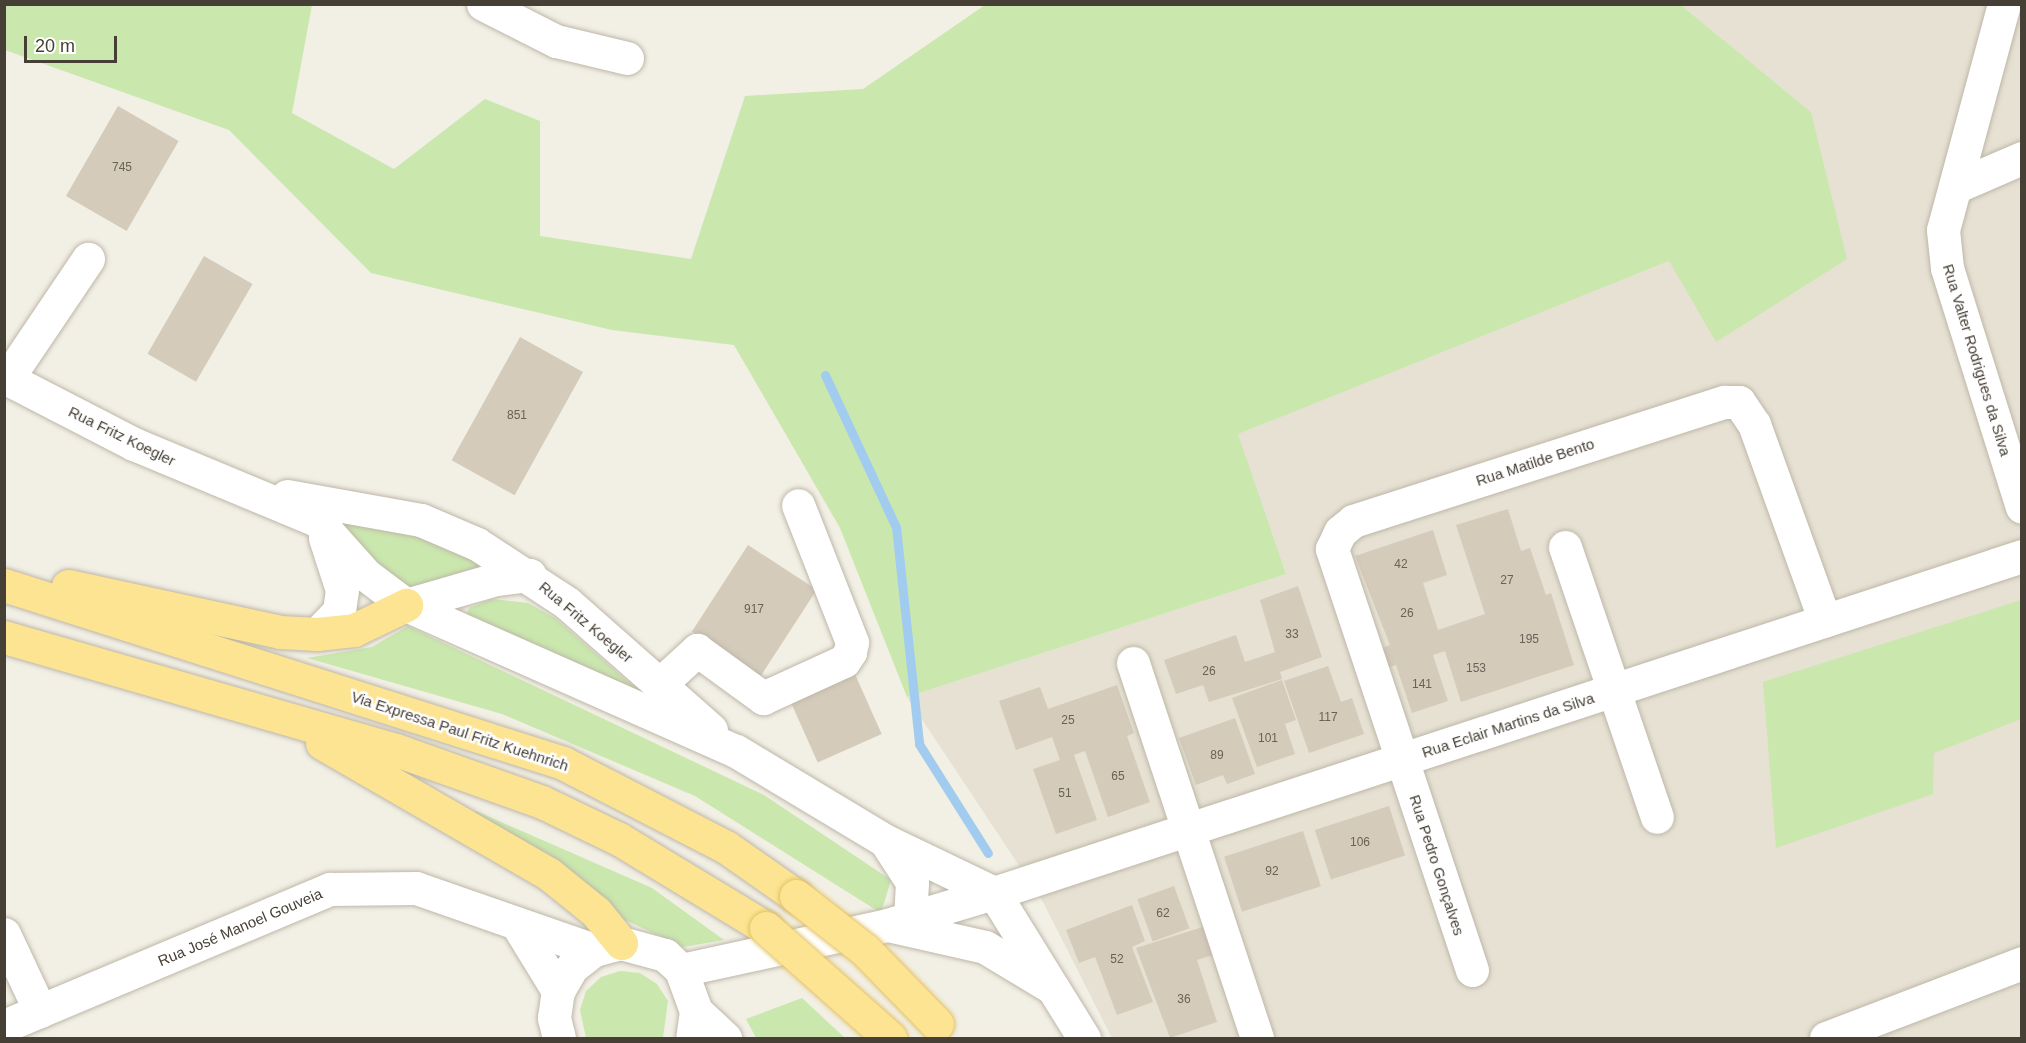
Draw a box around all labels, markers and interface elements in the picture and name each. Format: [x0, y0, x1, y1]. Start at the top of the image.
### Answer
scale bar [27, 24, 120, 62]
text: 20 m [35, 36, 75, 56]
house number: 745 [112, 161, 132, 175]
street label: Rua Valter Rodrigues da Silva [1939, 262, 2015, 458]
street label: Rua Fritz Koegler [66, 402, 178, 470]
house number: 851 [507, 409, 527, 423]
street label: Rua Matilde Bento [1474, 434, 1596, 490]
house number: 42 [1394, 558, 1408, 572]
house number: 27 [1500, 574, 1514, 588]
street label: Rua Fritz Koegler [536, 578, 636, 666]
house number: 917 [744, 603, 764, 617]
house number: 26 [1400, 607, 1414, 621]
house number: 33 [1285, 628, 1299, 642]
house number: 195 [1519, 633, 1539, 647]
house number: 153 [1466, 662, 1486, 676]
house number: 26 [1202, 665, 1216, 679]
house number: 141 [1412, 678, 1432, 692]
street label: Via Expressa Paul Fritz Kuehnrich [349, 687, 571, 775]
street label: Rua Eclair Martins da Silva [1420, 689, 1596, 761]
house number: 117 [1318, 711, 1338, 725]
house number: 25 [1061, 714, 1075, 728]
house number: 101 [1258, 732, 1278, 746]
house number: 89 [1210, 749, 1224, 763]
house number: 65 [1111, 770, 1125, 784]
house number: 51 [1058, 787, 1072, 801]
street label: Rua Pedro Gonçalves [1406, 792, 1468, 938]
house number: 106 [1350, 836, 1370, 850]
house number: 92 [1265, 865, 1279, 879]
street label: Rua José Manoel Gouveia [155, 884, 325, 970]
house number: 62 [1156, 907, 1170, 921]
house number: 52 [1110, 953, 1124, 967]
house number: 36 [1177, 993, 1191, 1007]

